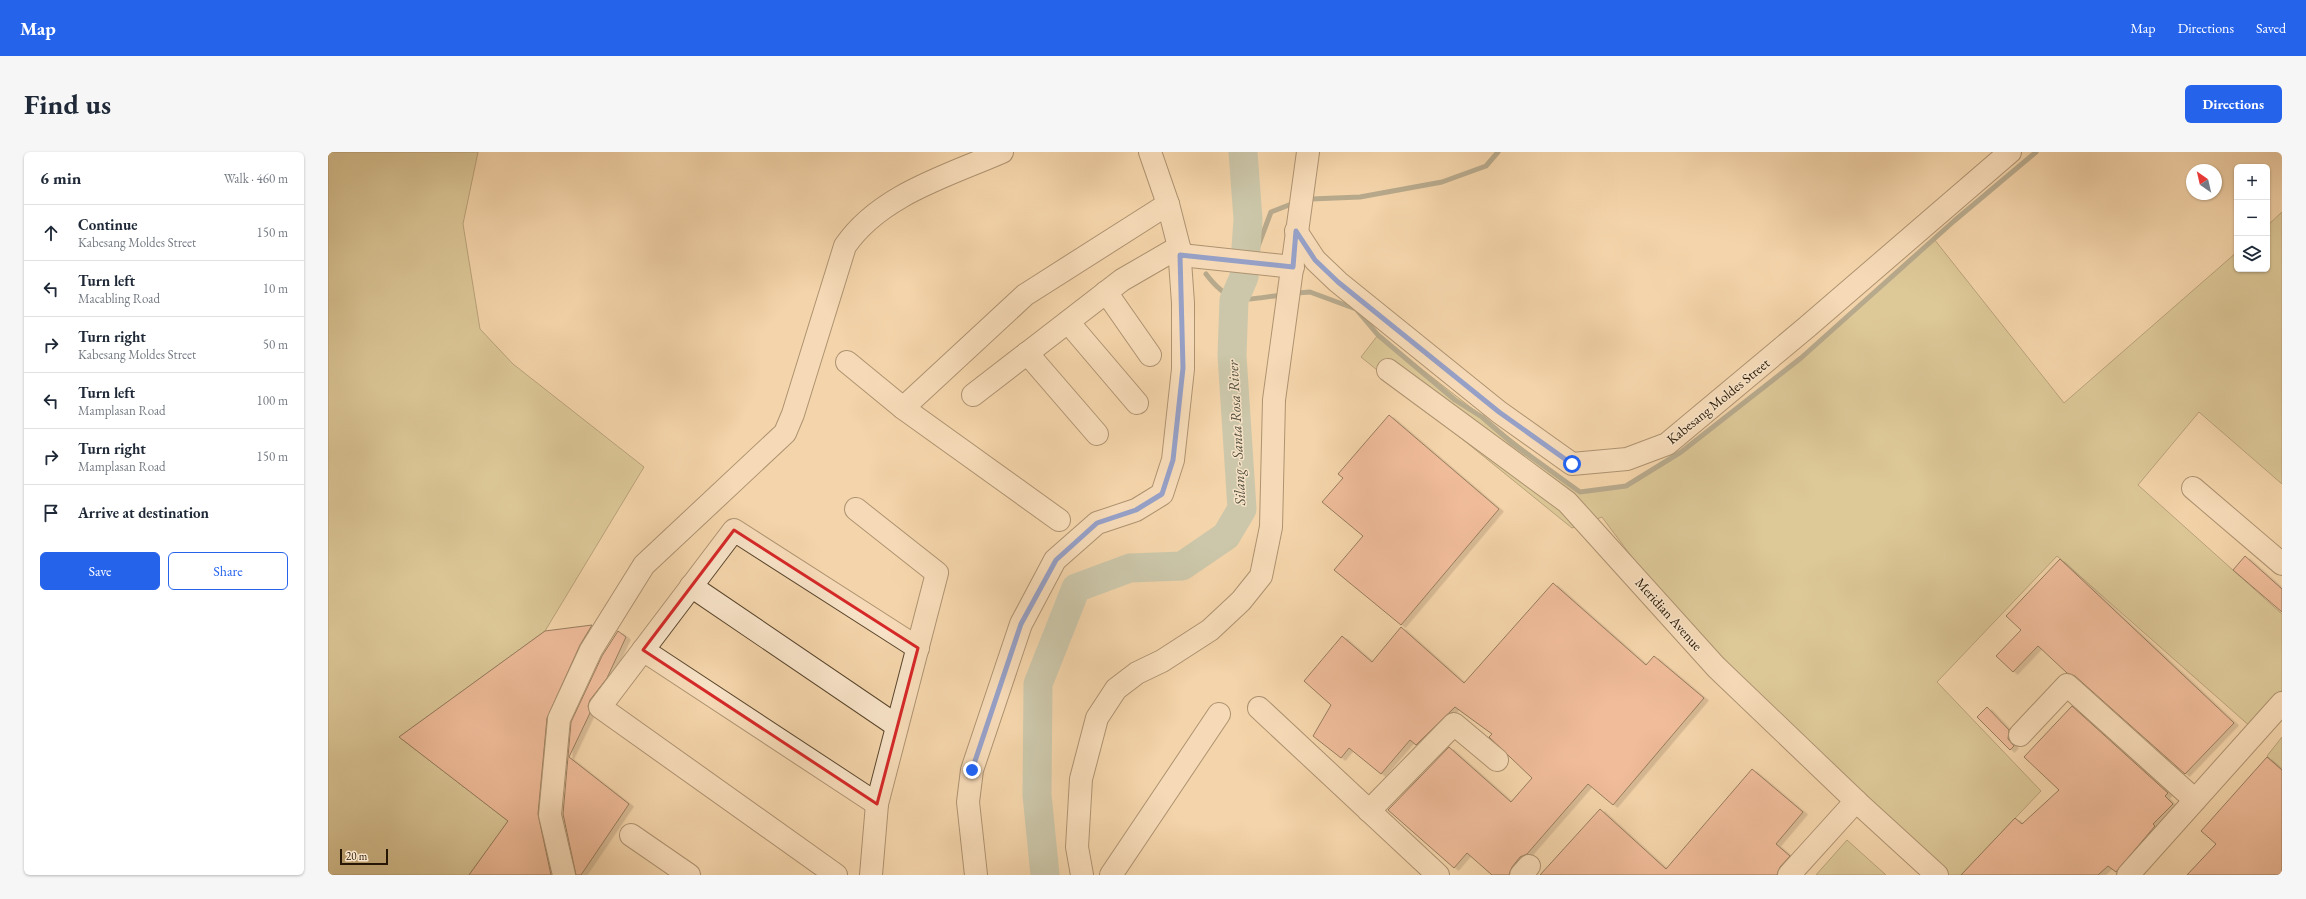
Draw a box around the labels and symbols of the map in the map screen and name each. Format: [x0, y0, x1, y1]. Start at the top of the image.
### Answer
north arrow [2186, 164, 2222, 200]
street label: Kabesang Moldes Street [1663, 354, 1774, 448]
water label: Silang - Santa Rosa River [1223, 359, 1249, 507]
route start [1563, 455, 1581, 473]
street label: Meridian Avenue [1631, 574, 1707, 655]
route end [963, 761, 981, 779]
scale bar [340, 847, 388, 866]

